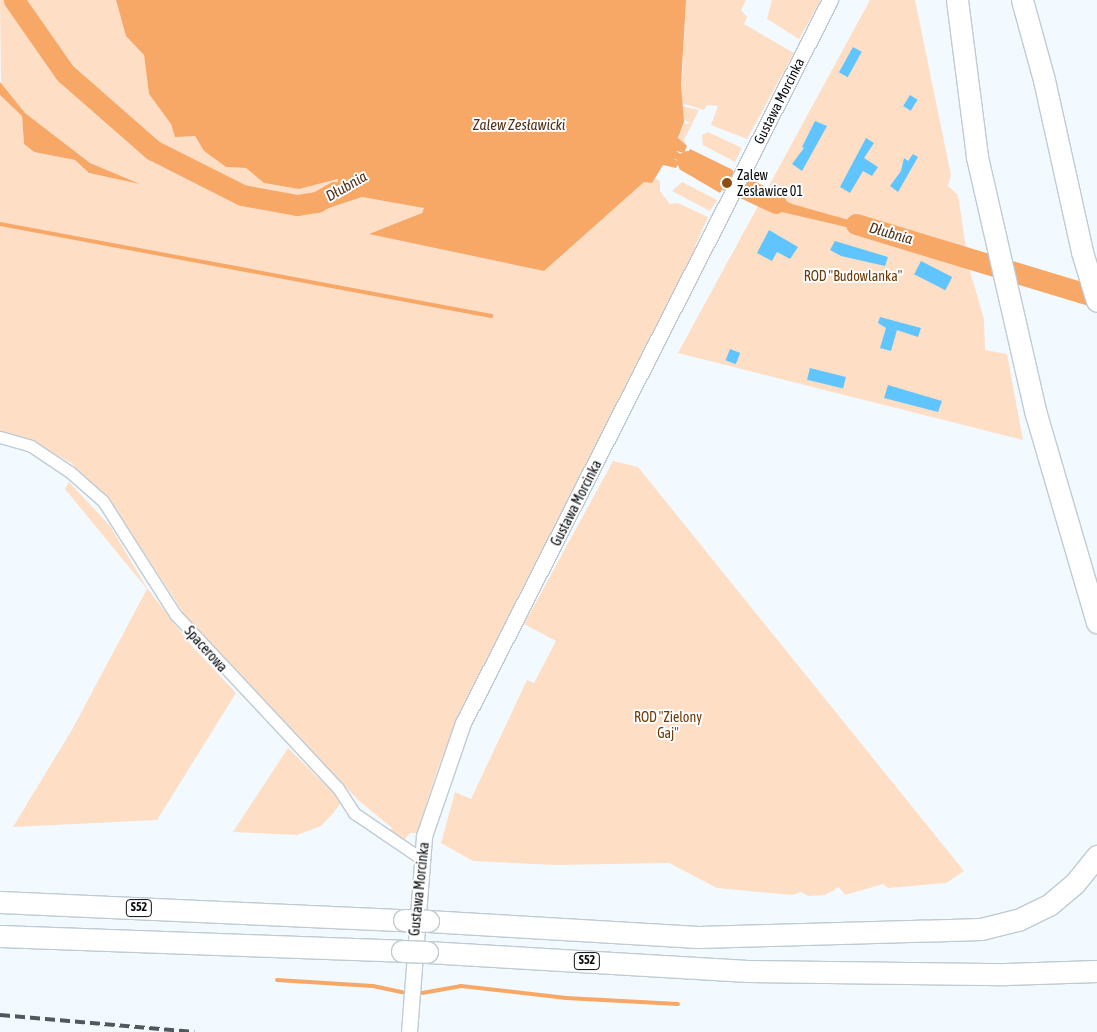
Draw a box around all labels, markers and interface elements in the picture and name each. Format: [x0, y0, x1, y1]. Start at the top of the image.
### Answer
street label: Gustawa Morcinka [750, 55, 808, 147]
water label: Zalew Zesławicki [473, 116, 565, 134]
water label: Dłubnia [322, 167, 370, 205]
place label: Zalew Zesławice 01 [737, 167, 803, 200]
marker: Zalew Zesławice 01 [721, 177, 733, 189]
water label: Dłubnia [867, 218, 915, 248]
park label: ROD "Budowlanka" [804, 268, 902, 284]
street label: Gustawa Morcinka [547, 457, 605, 549]
street label: Spacerowa [181, 623, 231, 675]
park label: ROD "Zielony Gaj" [634, 709, 702, 742]
street label: Gustawa Morcinka [406, 841, 432, 937]
road number: S52 [125, 898, 153, 918]
road number: S52 [573, 951, 601, 970]

